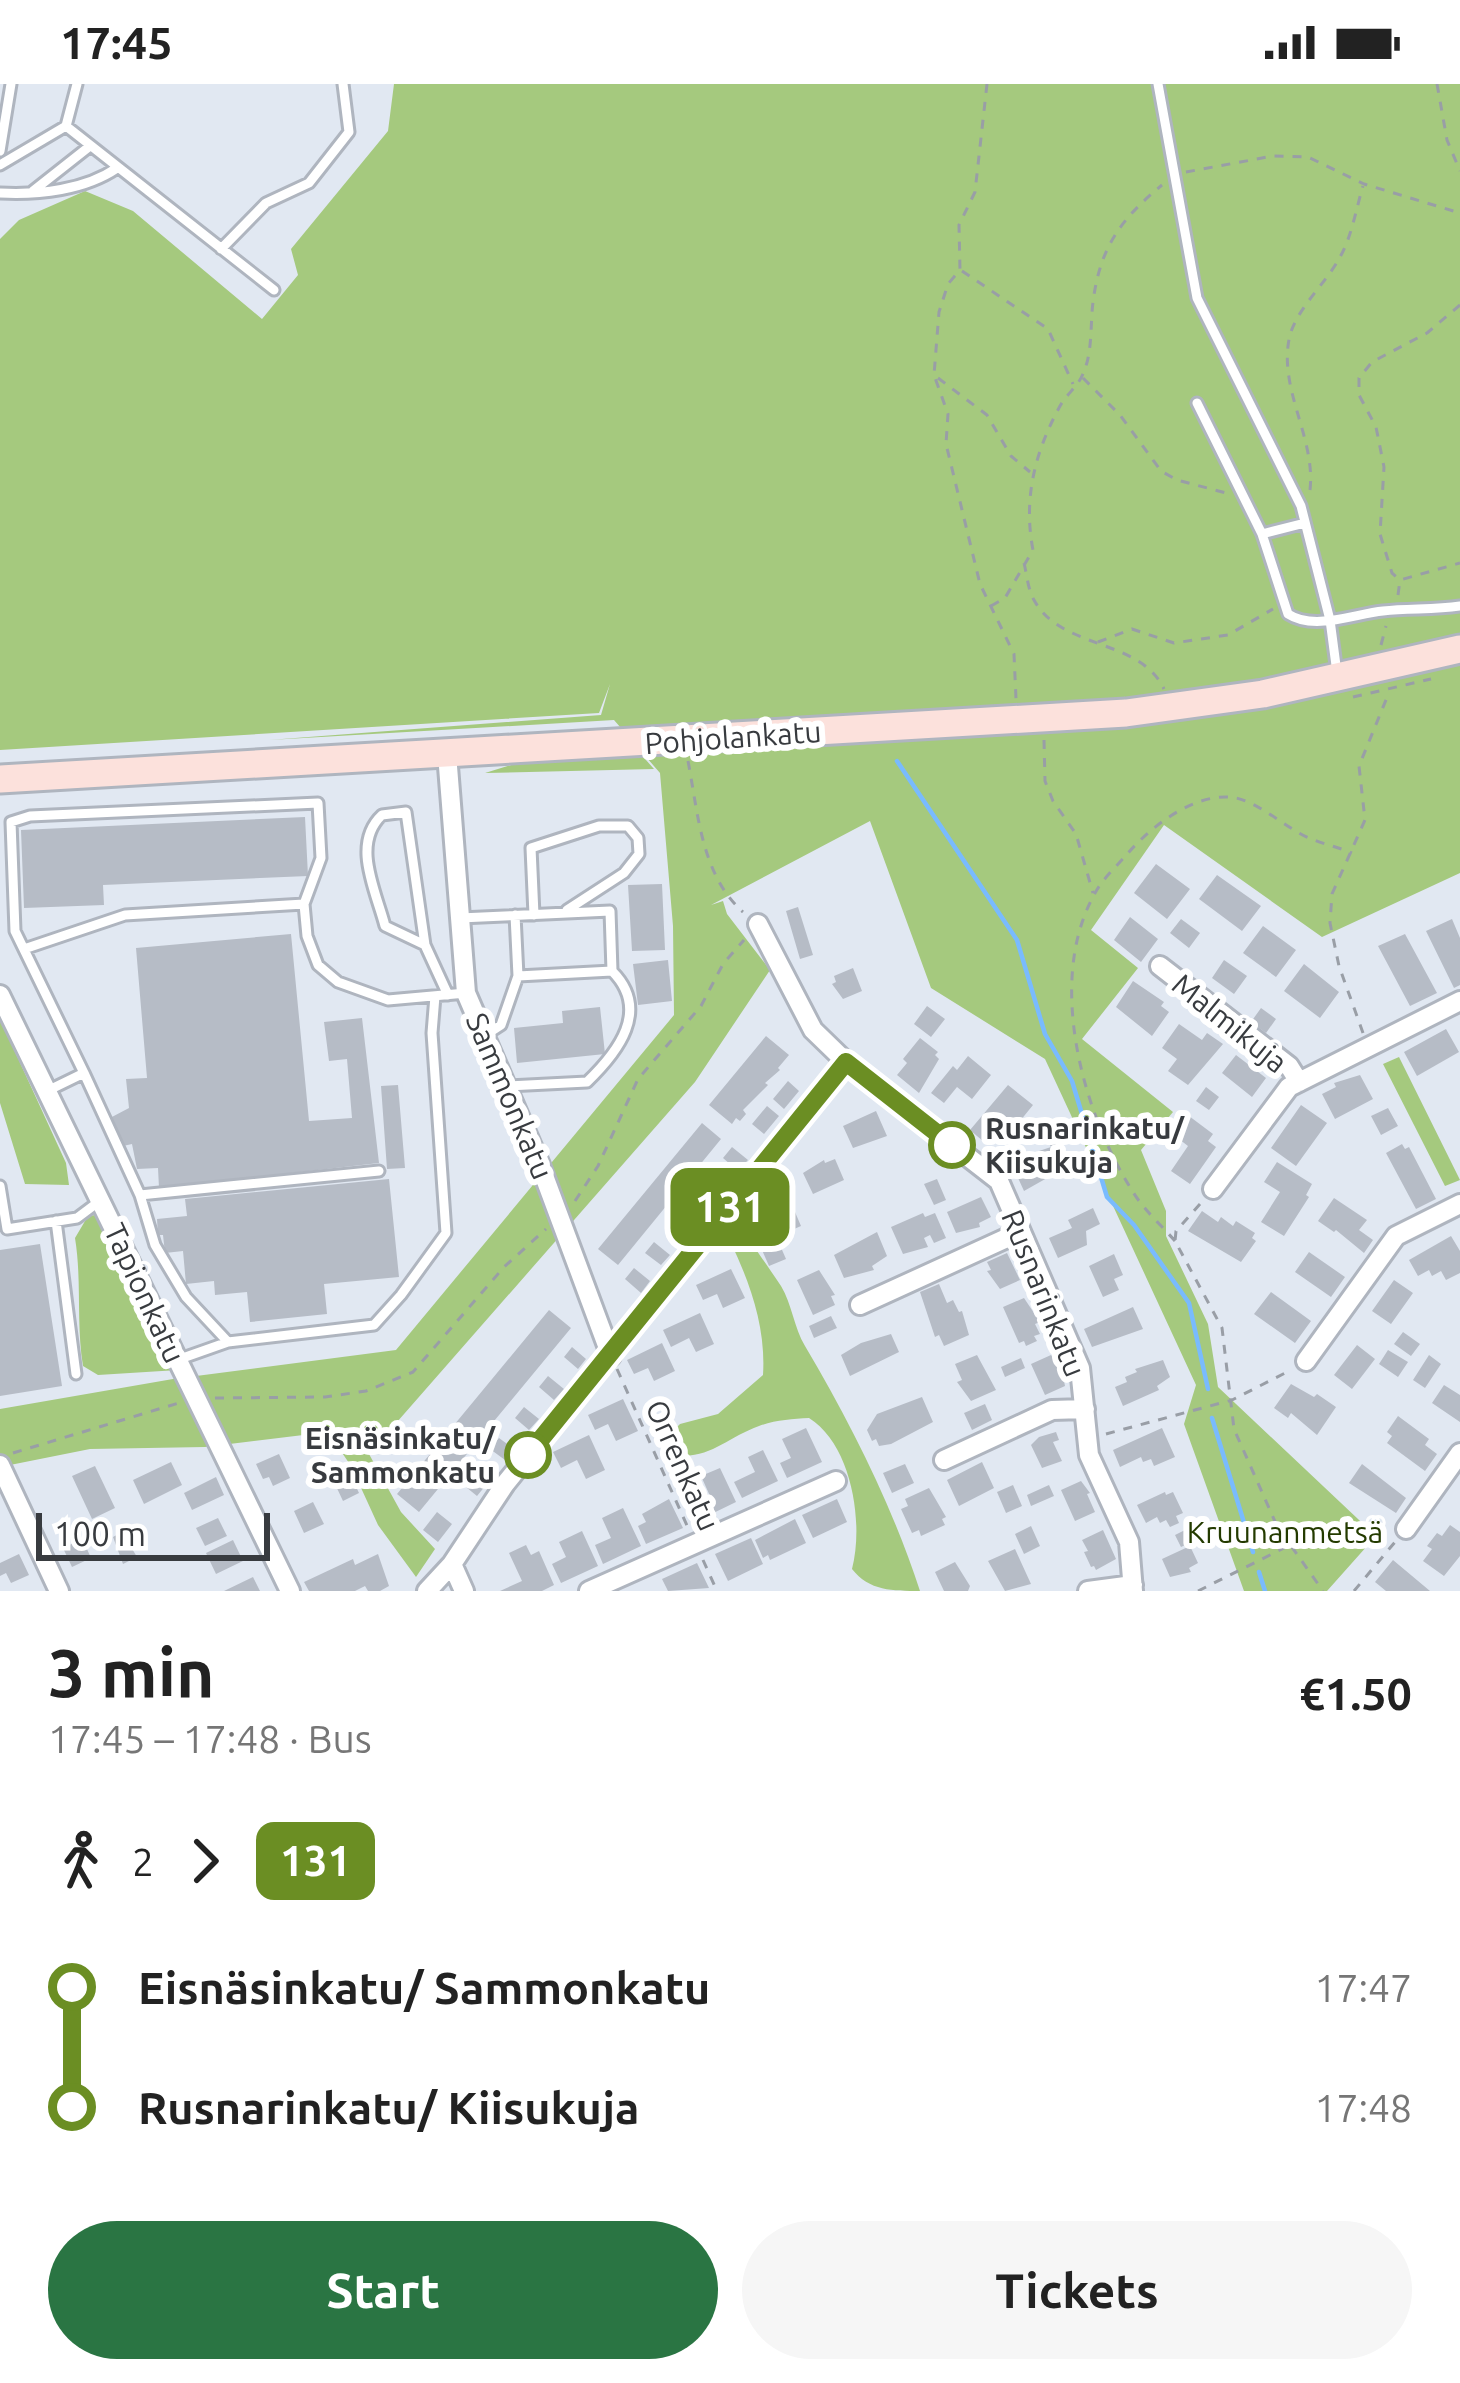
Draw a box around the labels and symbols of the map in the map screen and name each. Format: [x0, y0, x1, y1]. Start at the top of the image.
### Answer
street label: Pohjolankatu [643, 714, 823, 760]
street label: Malmikuja [1166, 967, 1294, 1079]
street label: Sammonkatu [460, 1008, 560, 1184]
place label: Rusnarinkatu/ Kiisukuja [985, 1111, 1186, 1179]
marker: Rusnarinkatu/ Kiisukuja [930, 1123, 974, 1167]
line badge: 131 [661, 1168, 799, 1246]
street label: Rusnarinkatu [995, 1205, 1093, 1381]
street label: Tapionkatu [98, 1218, 192, 1368]
street label: Orrenkatu [639, 1395, 727, 1535]
place label: Eisnäsinkatu/ Sammonkatu [305, 1421, 496, 1489]
marker: Eisnäsinkatu/ Sammonkatu [506, 1433, 550, 1477]
scale bar [36, 1507, 270, 1560]
park label: Kruunanmetsä [1187, 1515, 1383, 1549]

